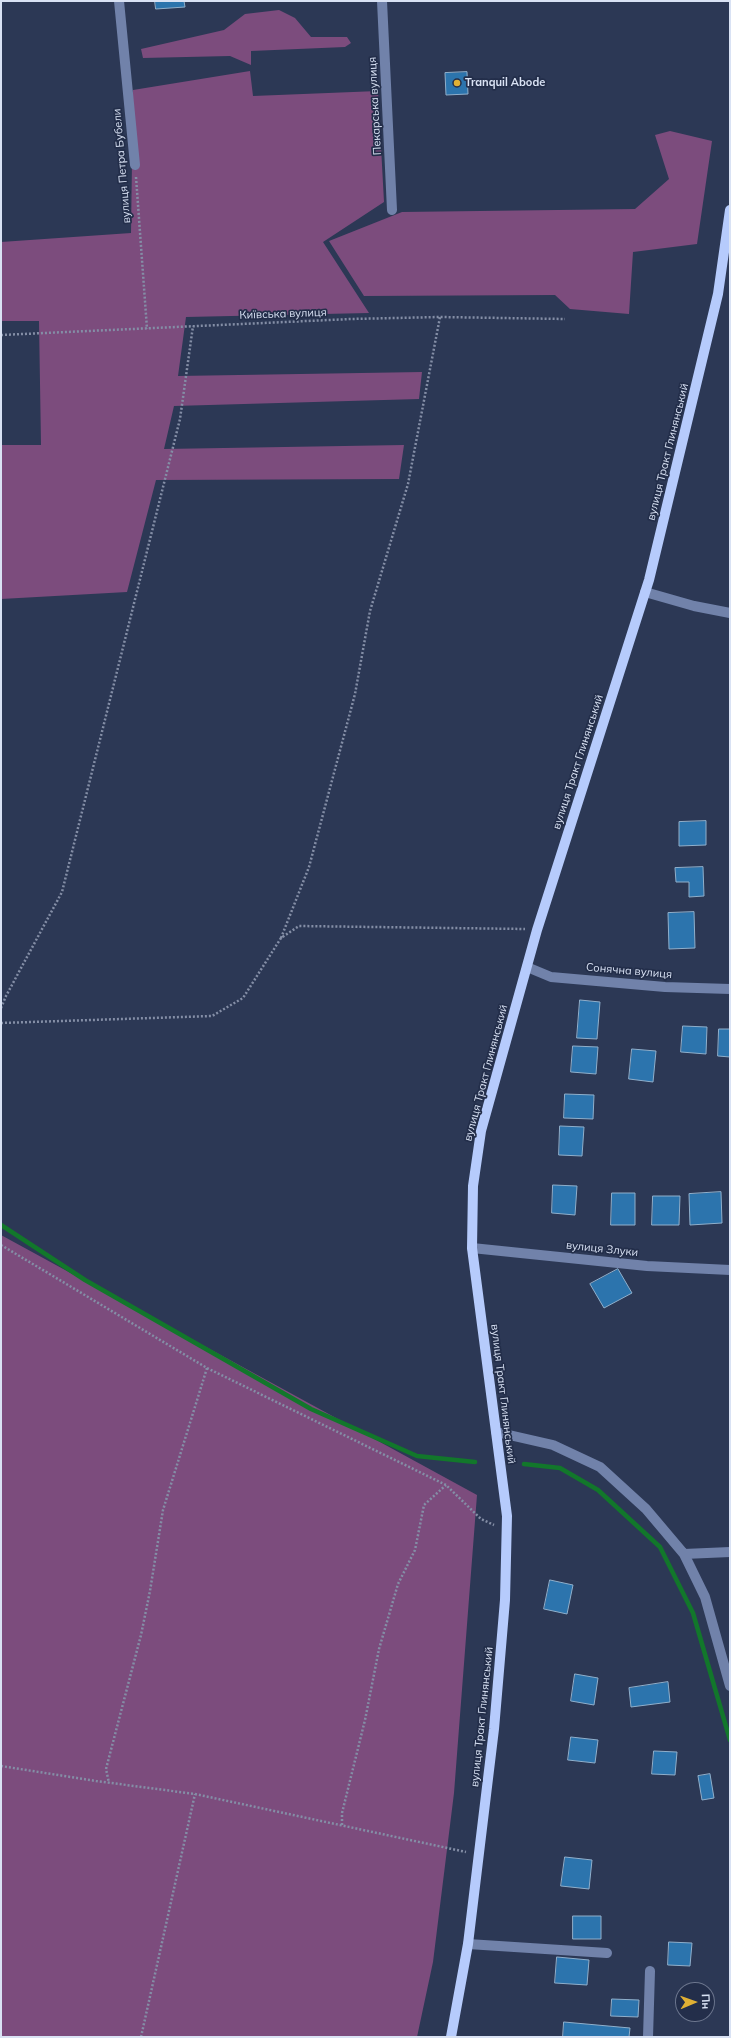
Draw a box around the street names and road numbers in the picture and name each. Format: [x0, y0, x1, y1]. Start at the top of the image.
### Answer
street label: Пекарська вулиця [366, 56, 384, 156]
street label: вулиця Петра Бубели [110, 108, 134, 224]
street label: Київська вулиця [239, 306, 327, 322]
street label: вулиця Тракт Глинянський [645, 382, 691, 522]
street label: вулиця Тракт Глинянський [550, 693, 606, 831]
street label: Сонячна вулиця [585, 961, 673, 981]
street label: вулиця Тракт Глинянський [461, 1003, 511, 1143]
street label: вулиця Злуки [565, 1239, 639, 1259]
street label: вулиця Тракт Глинянський [488, 1323, 518, 1465]
street label: вулиця Тракт Глинянський [468, 1646, 496, 1788]

